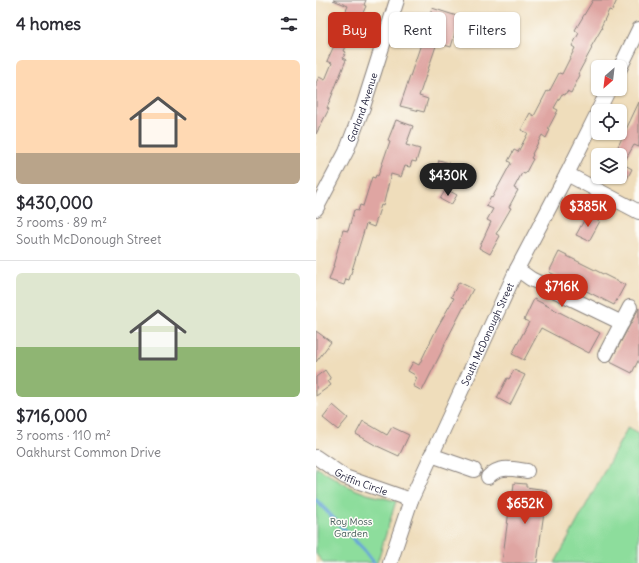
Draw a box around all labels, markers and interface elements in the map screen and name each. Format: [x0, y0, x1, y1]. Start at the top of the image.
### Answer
chip: Buy [328, 12, 381, 48]
chip: Rent [389, 12, 446, 48]
chip: Filters [454, 12, 520, 48]
text: 4 homes [16, 13, 81, 35]
icon: filters [278, 13, 300, 35]
north arrow [591, 60, 627, 96]
map controls [591, 60, 627, 184]
street label: Garland Avenue [344, 71, 380, 144]
icon: home [122, 86, 194, 158]
button: locate [591, 104, 627, 140]
button: layers [591, 148, 627, 184]
pin: $430K [420, 163, 476, 197]
text: $430K [429, 167, 467, 184]
text: $430,000 [16, 192, 93, 214]
pin: $385K [560, 194, 616, 228]
text: $385K [569, 198, 607, 215]
text: 3 rooms · 89 m² [16, 214, 107, 231]
text: South McDonough Street [16, 231, 161, 248]
pin: $716K [534, 274, 590, 308]
text: $716K [545, 278, 579, 295]
street label: South McDonough Street [458, 280, 517, 388]
icon: home [122, 299, 194, 371]
text: $716,000 [16, 405, 87, 427]
text: 3 rooms · 110 m² [16, 427, 111, 444]
text: Oakhurst Common Drive [16, 444, 161, 461]
street label: Griffin Circle [332, 465, 389, 498]
pin: $652K [497, 491, 553, 525]
text: $652K [506, 495, 544, 512]
park label: Roy Moss Garden [330, 515, 373, 540]

